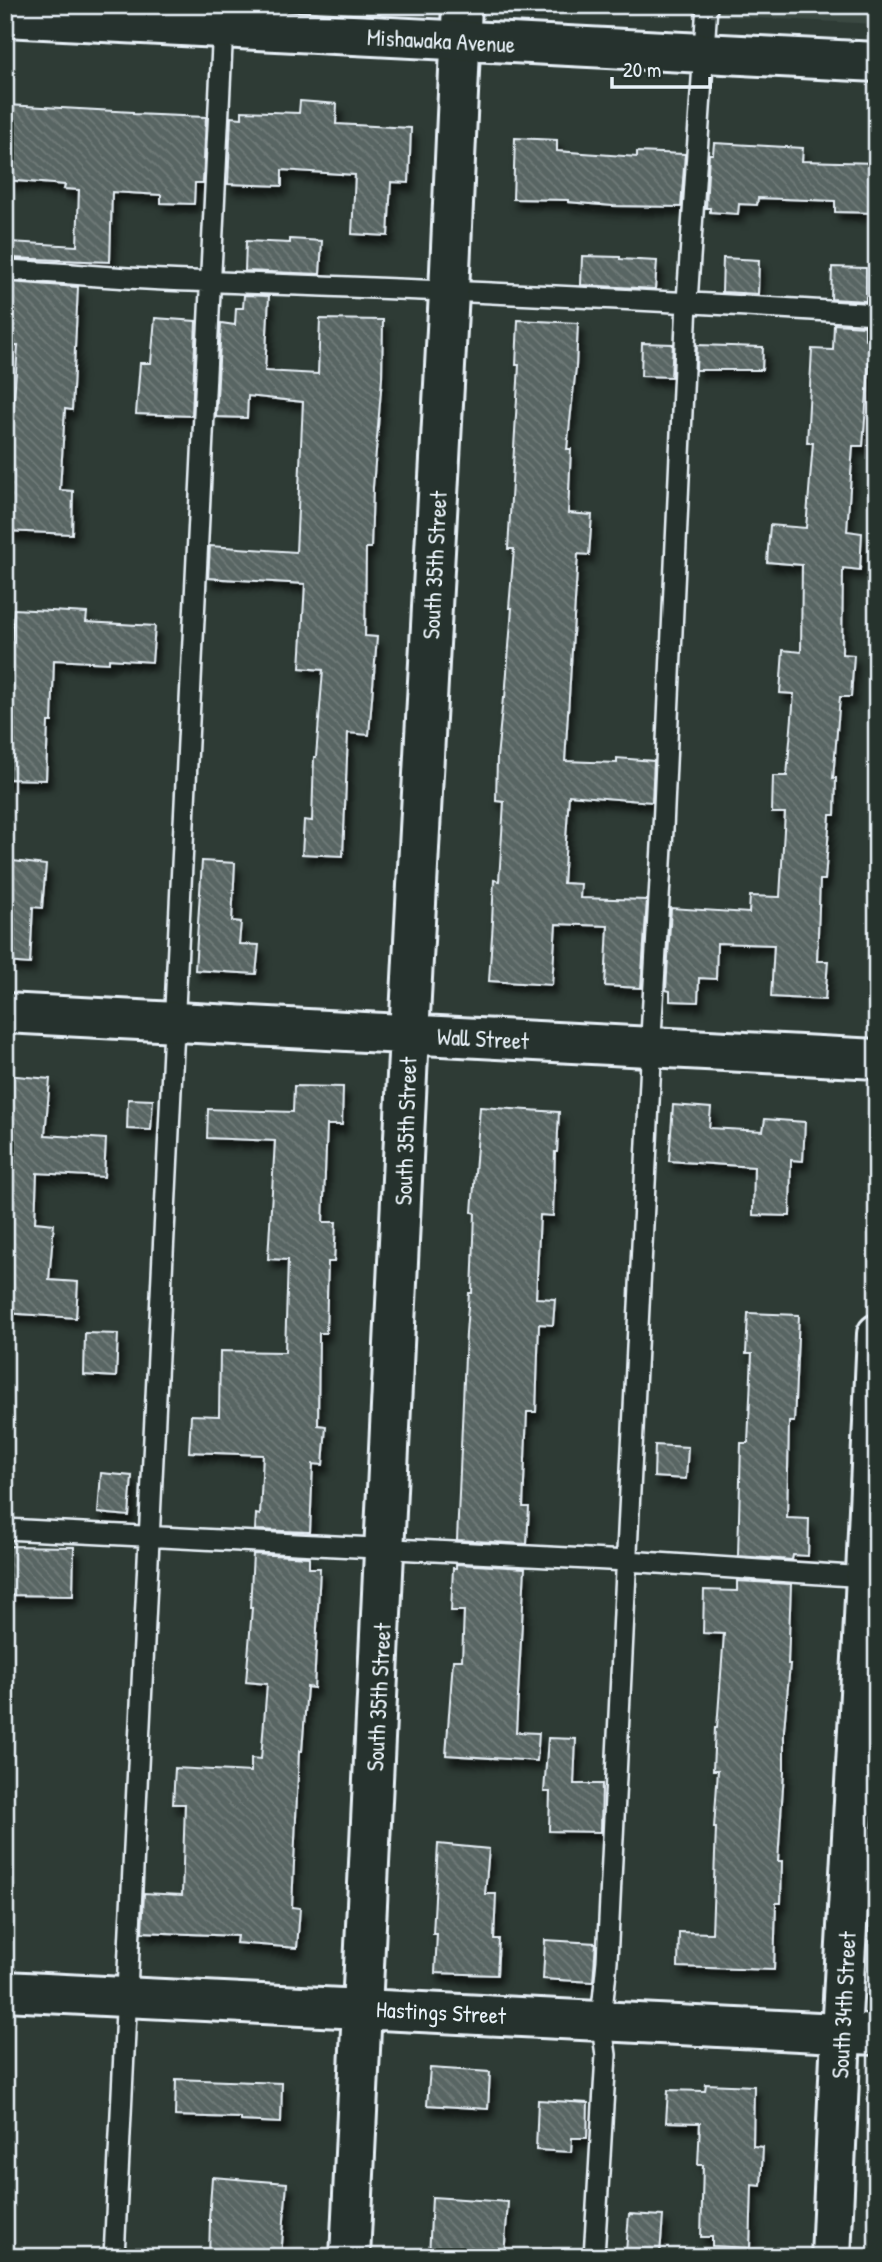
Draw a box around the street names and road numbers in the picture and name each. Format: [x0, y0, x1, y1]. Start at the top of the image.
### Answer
street label: Mishawaka Avenue [366, 21, 516, 59]
street label: South 35th Street [415, 489, 453, 640]
street label: Wall Street [436, 1020, 531, 1056]
street label: South 35th Street [387, 1055, 423, 1206]
street label: South 35th Street [359, 1621, 397, 1772]
street label: South 34th Street [824, 1930, 862, 2079]
street label: Hastings Street [375, 1993, 508, 2031]

